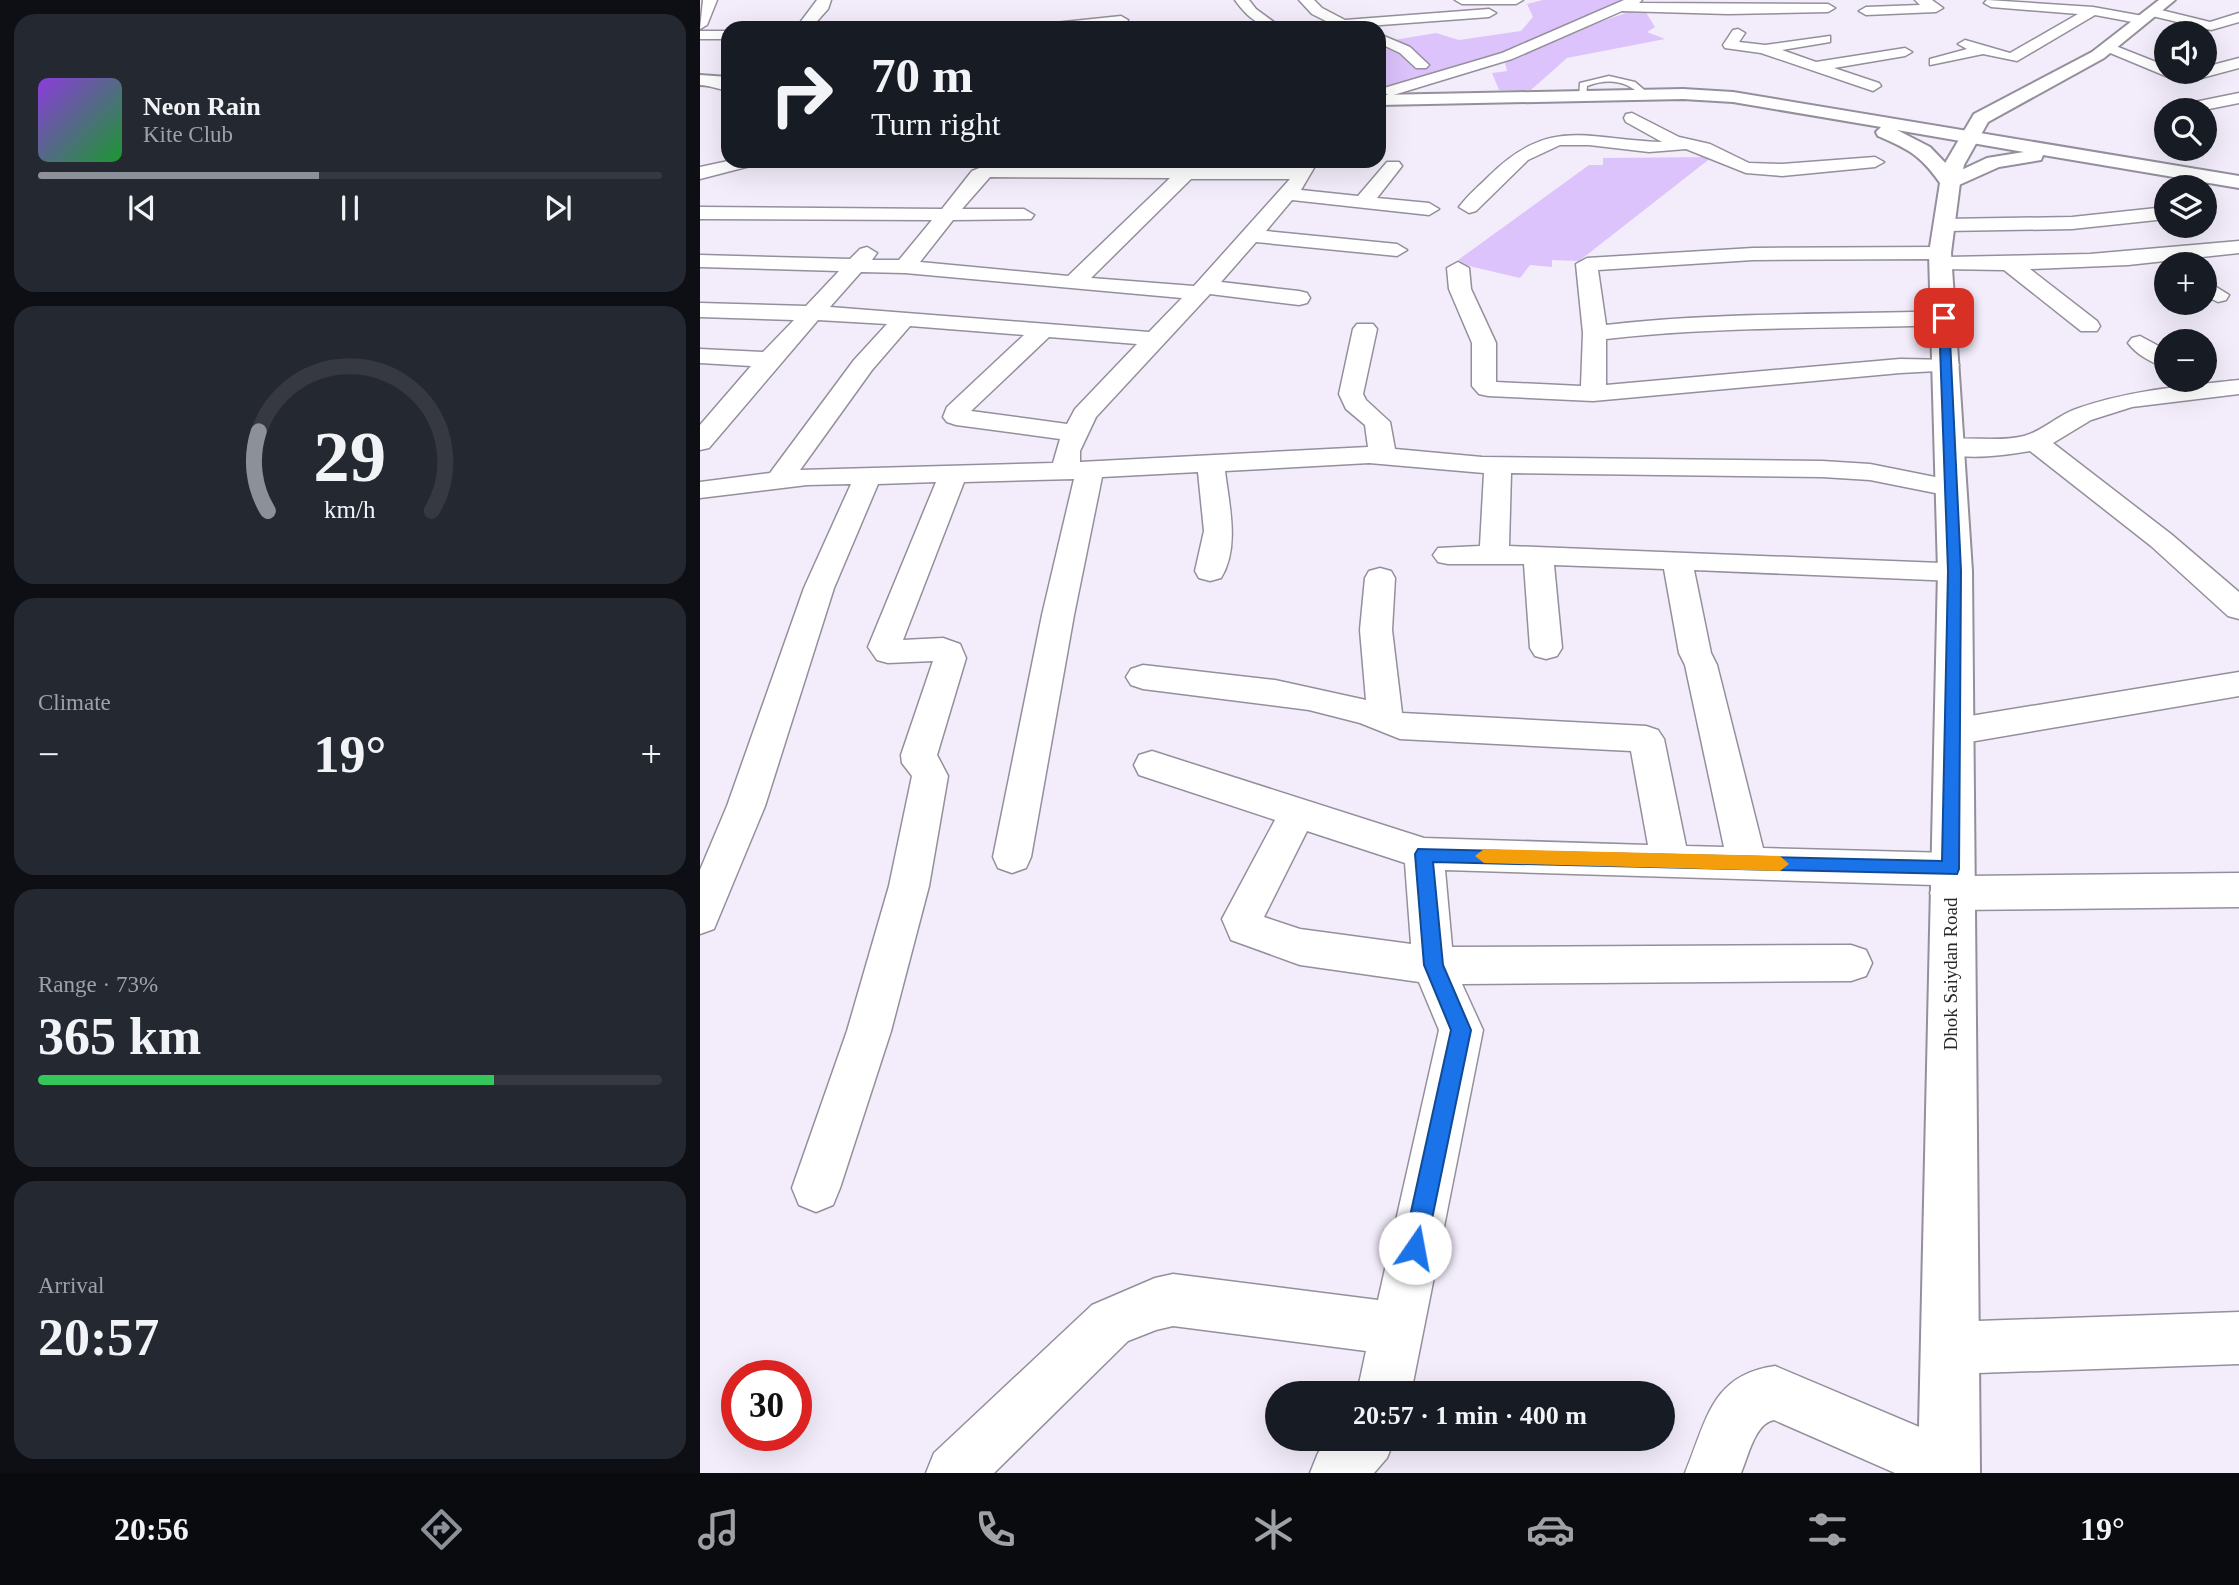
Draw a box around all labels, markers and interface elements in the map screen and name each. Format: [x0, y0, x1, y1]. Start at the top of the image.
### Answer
map controls [2154, 21, 2217, 392]
button: sound [2154, 21, 2217, 84]
text: 70 m [871, 48, 973, 103]
icon: right [756, 49, 847, 140]
text: Neon Rain [143, 92, 261, 121]
button: search [2154, 98, 2217, 161]
text: Turn right [871, 106, 1001, 142]
text: Kite Club [143, 122, 233, 147]
button: layers [2154, 175, 2217, 238]
icon: previous [123, 189, 161, 227]
icon: pause [331, 189, 369, 227]
icon: next [539, 189, 577, 227]
button: + [2154, 252, 2217, 315]
pin [1914, 288, 1974, 348]
icon: arrive [1925, 299, 1963, 337]
button: − [2154, 329, 2217, 392]
text: 29 [314, 416, 386, 497]
text: km/h [324, 495, 376, 522]
text: Climate [38, 690, 111, 715]
text: 19° [314, 726, 386, 783]
text: − [38, 733, 59, 775]
text: + [641, 733, 662, 775]
street label: Dhok Saiydan Road [1940, 897, 1961, 1051]
text: Range · 73% [38, 972, 158, 997]
text: 365 km [38, 1008, 201, 1065]
position arrow [1378, 1211, 1452, 1285]
text: Arrival [38, 1273, 104, 1298]
text: 20:57 [38, 1309, 159, 1366]
speed limit sign: 30 [721, 1360, 812, 1451]
text: 20:57 · 1 min · 400 m [1353, 1401, 1587, 1430]
icon: directions [417, 1505, 466, 1554]
icon: music [694, 1505, 743, 1554]
icon: phone [971, 1505, 1020, 1554]
icon: climate [1249, 1505, 1298, 1554]
icon: car [1526, 1505, 1575, 1554]
icon: filters [1803, 1505, 1852, 1554]
text: 20:56 [114, 1511, 189, 1547]
text: 19° [2080, 1511, 2125, 1547]

